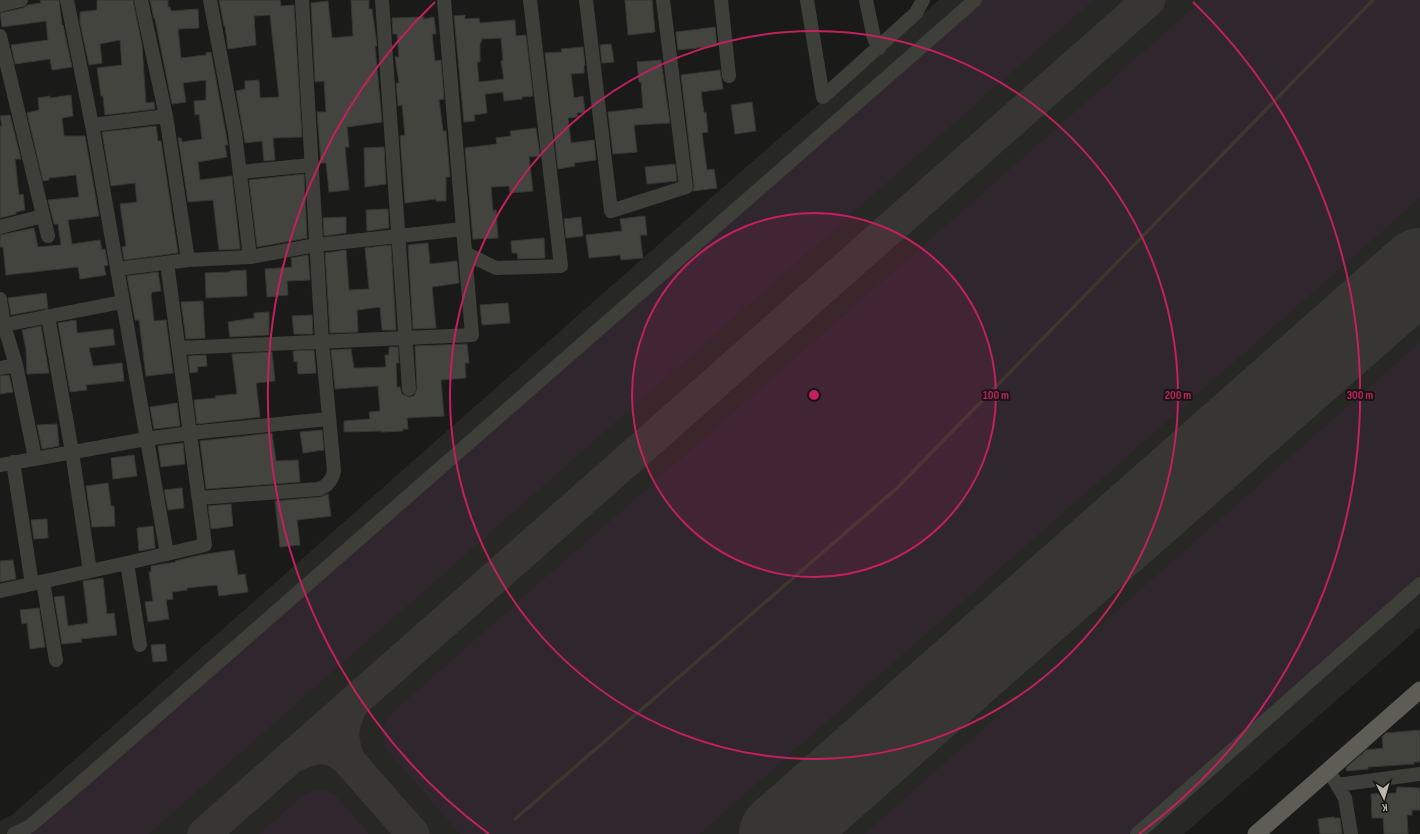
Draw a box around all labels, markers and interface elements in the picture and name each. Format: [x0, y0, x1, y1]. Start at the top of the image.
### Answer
centre of rings [807, 388, 821, 402]
text: 100 m [983, 388, 1009, 403]
text: 200 m [1165, 388, 1191, 403]
text: 300 m [1347, 388, 1373, 403]
north arrow [1364, 778, 1404, 818]
text: K [1381, 801, 1388, 814]

